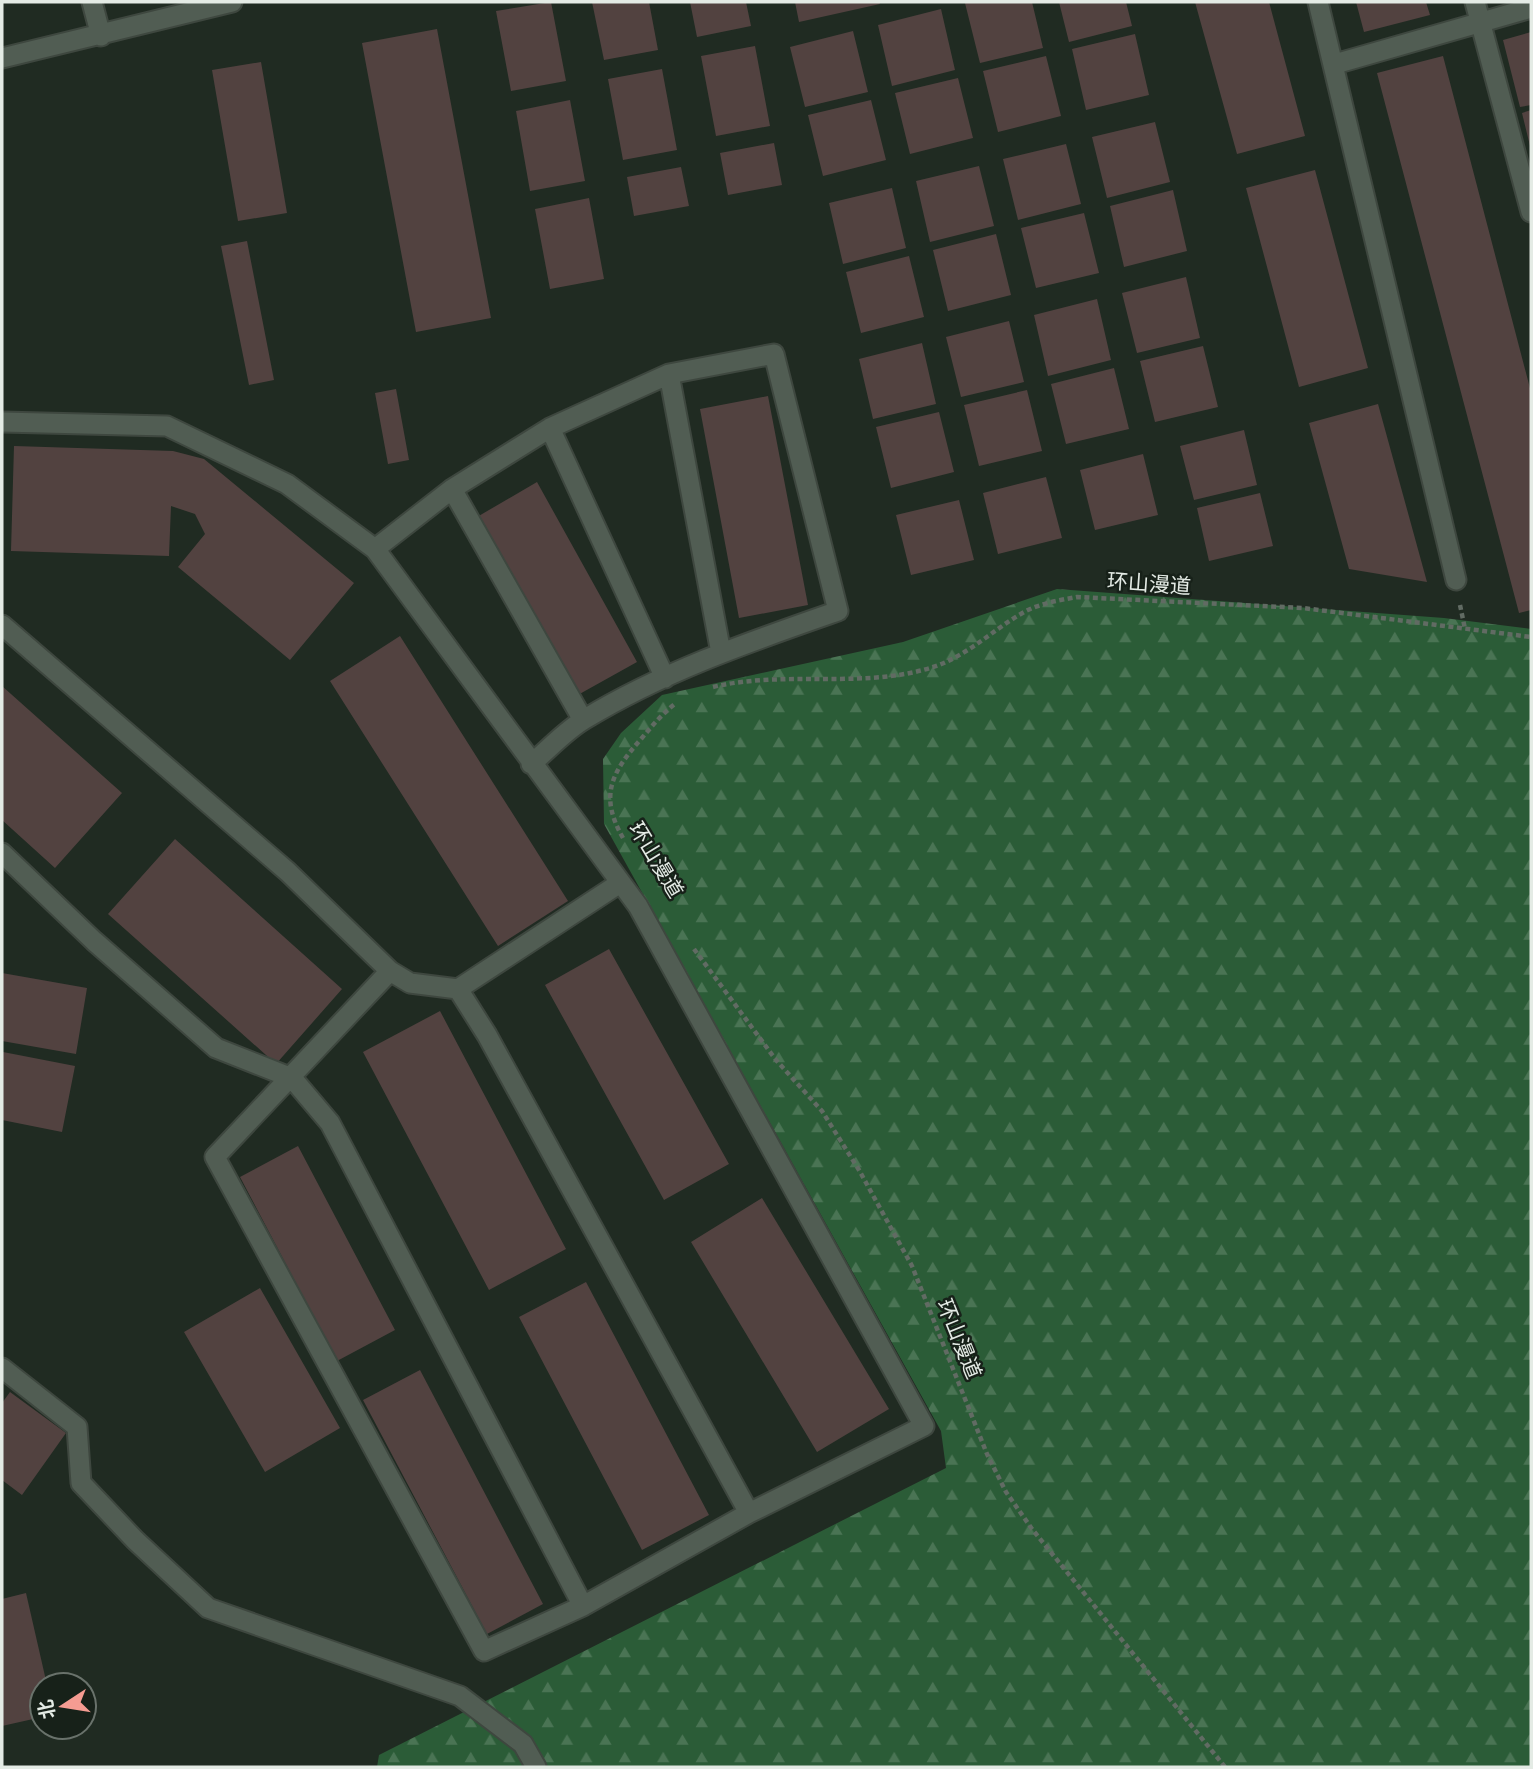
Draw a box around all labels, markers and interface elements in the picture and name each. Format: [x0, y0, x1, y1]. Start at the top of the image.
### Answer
street label: 环山漫道 [1106, 568, 1192, 599]
street label: 环山漫道 [624, 817, 689, 902]
street label: 环山漫道 [932, 1295, 987, 1382]
north arrow [28, 1671, 98, 1741]
text: 北 [34, 1698, 59, 1721]

